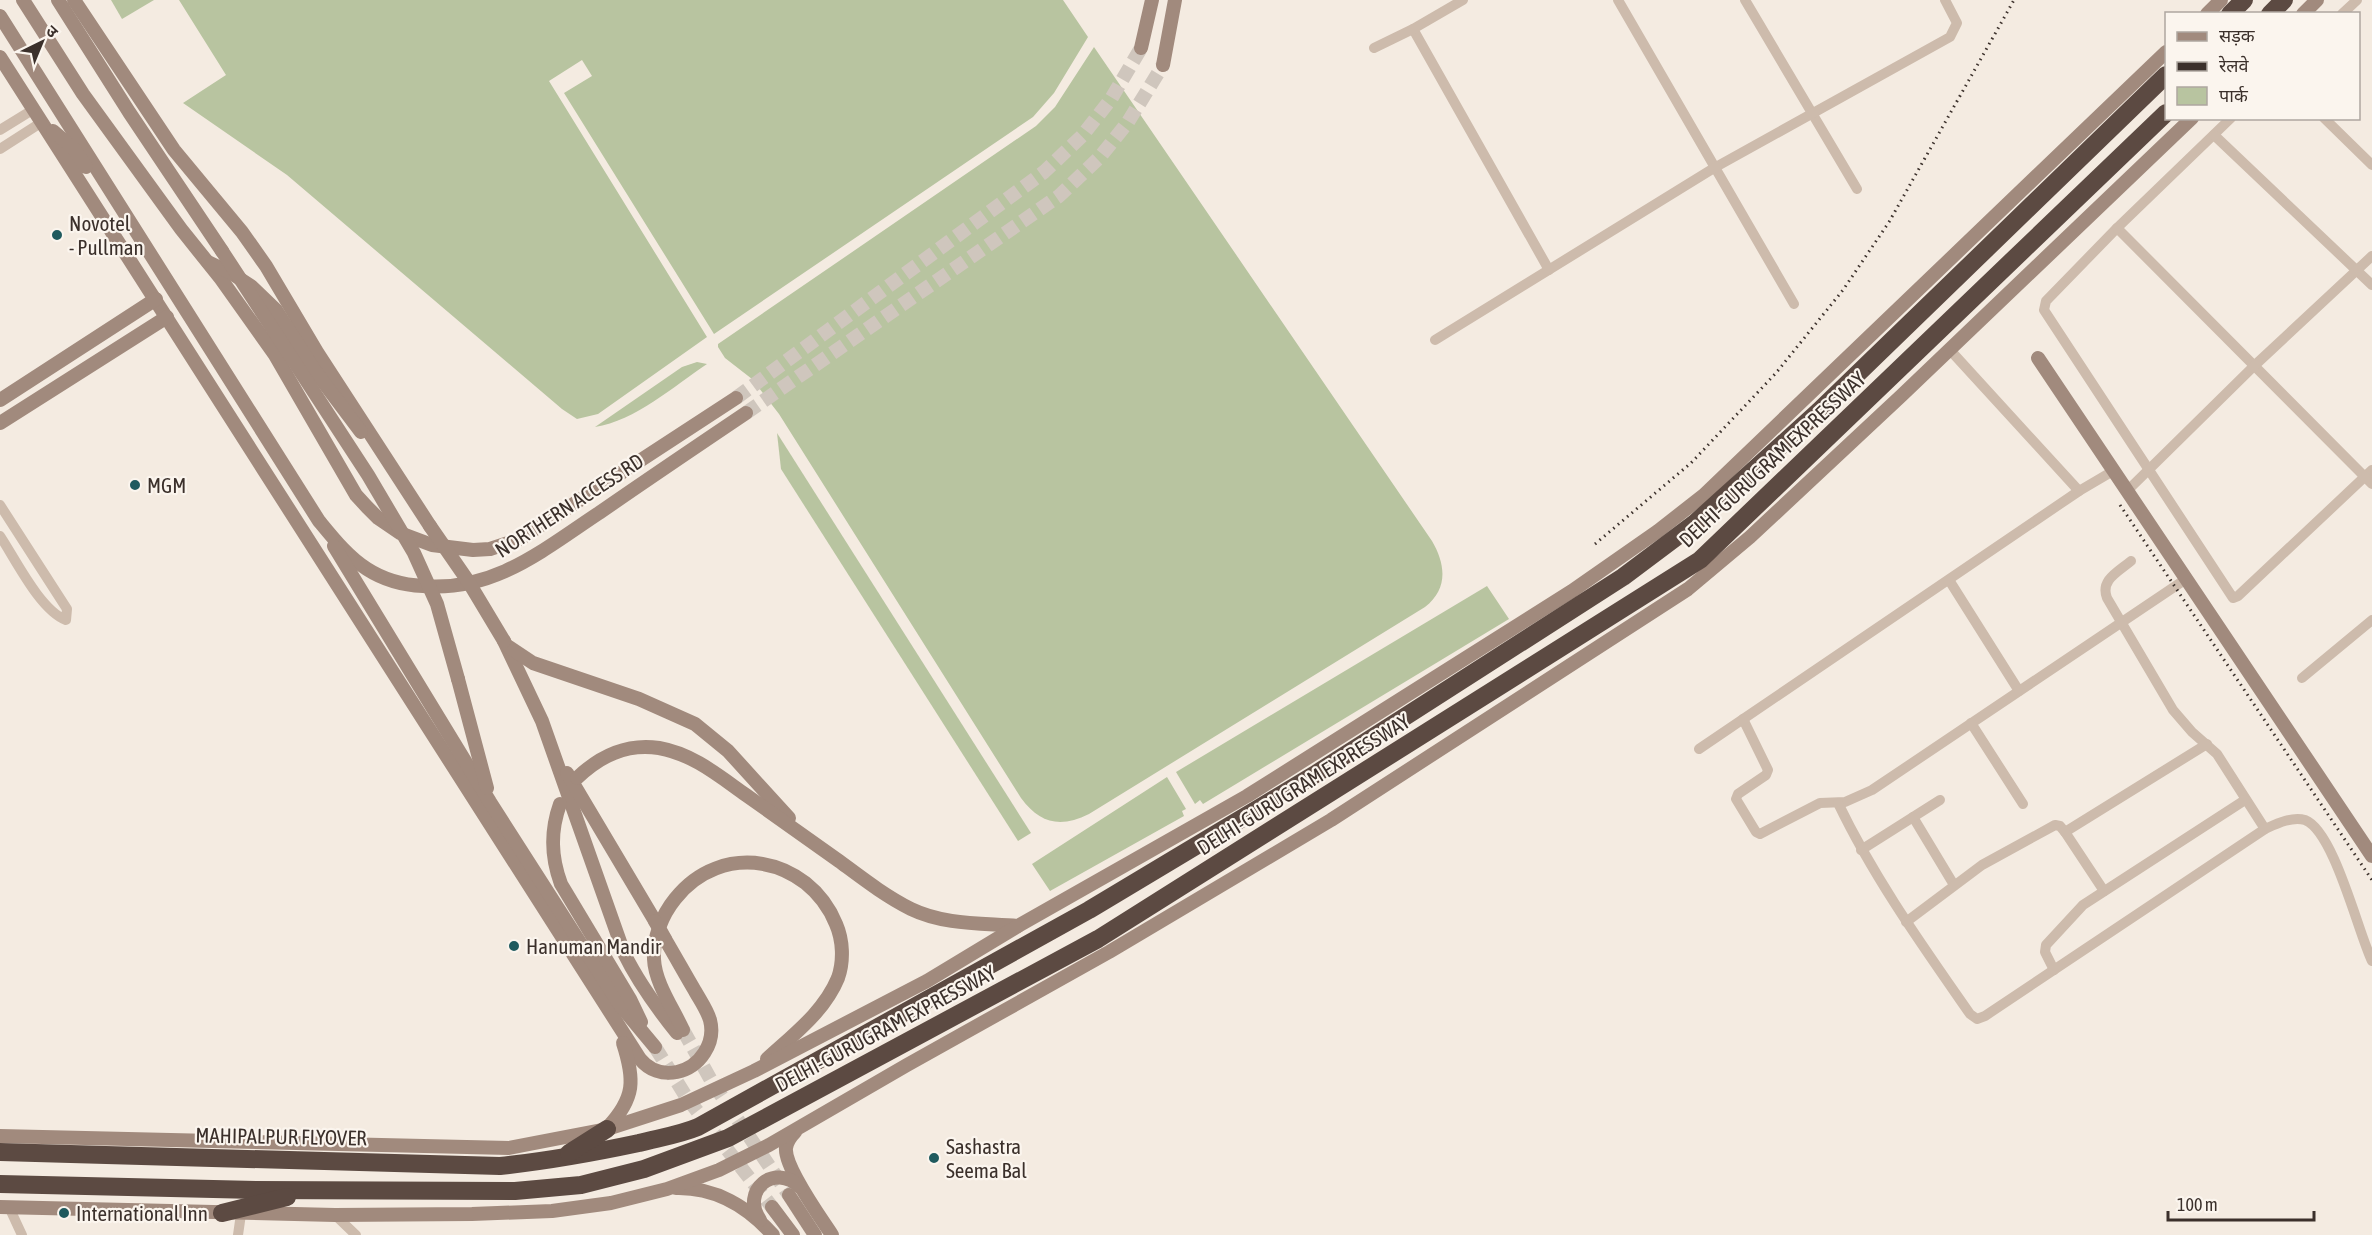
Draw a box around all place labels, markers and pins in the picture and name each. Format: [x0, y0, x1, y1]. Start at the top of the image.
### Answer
place label: Novotel - Pullman [69, 211, 144, 259]
marker: Novotel - Pullman [50, 228, 64, 242]
place label: MGM [147, 473, 186, 497]
marker: MGM [128, 478, 142, 492]
place label: Hanuman Mandir [526, 934, 662, 958]
marker: Hanuman Mandir [507, 939, 521, 953]
place label: Sashastra Seema Bal [946, 1134, 1027, 1182]
marker: Sashastra Seema Bal [927, 1151, 941, 1165]
place label: International Inn [76, 1201, 208, 1225]
marker: International Inn [57, 1206, 71, 1220]

